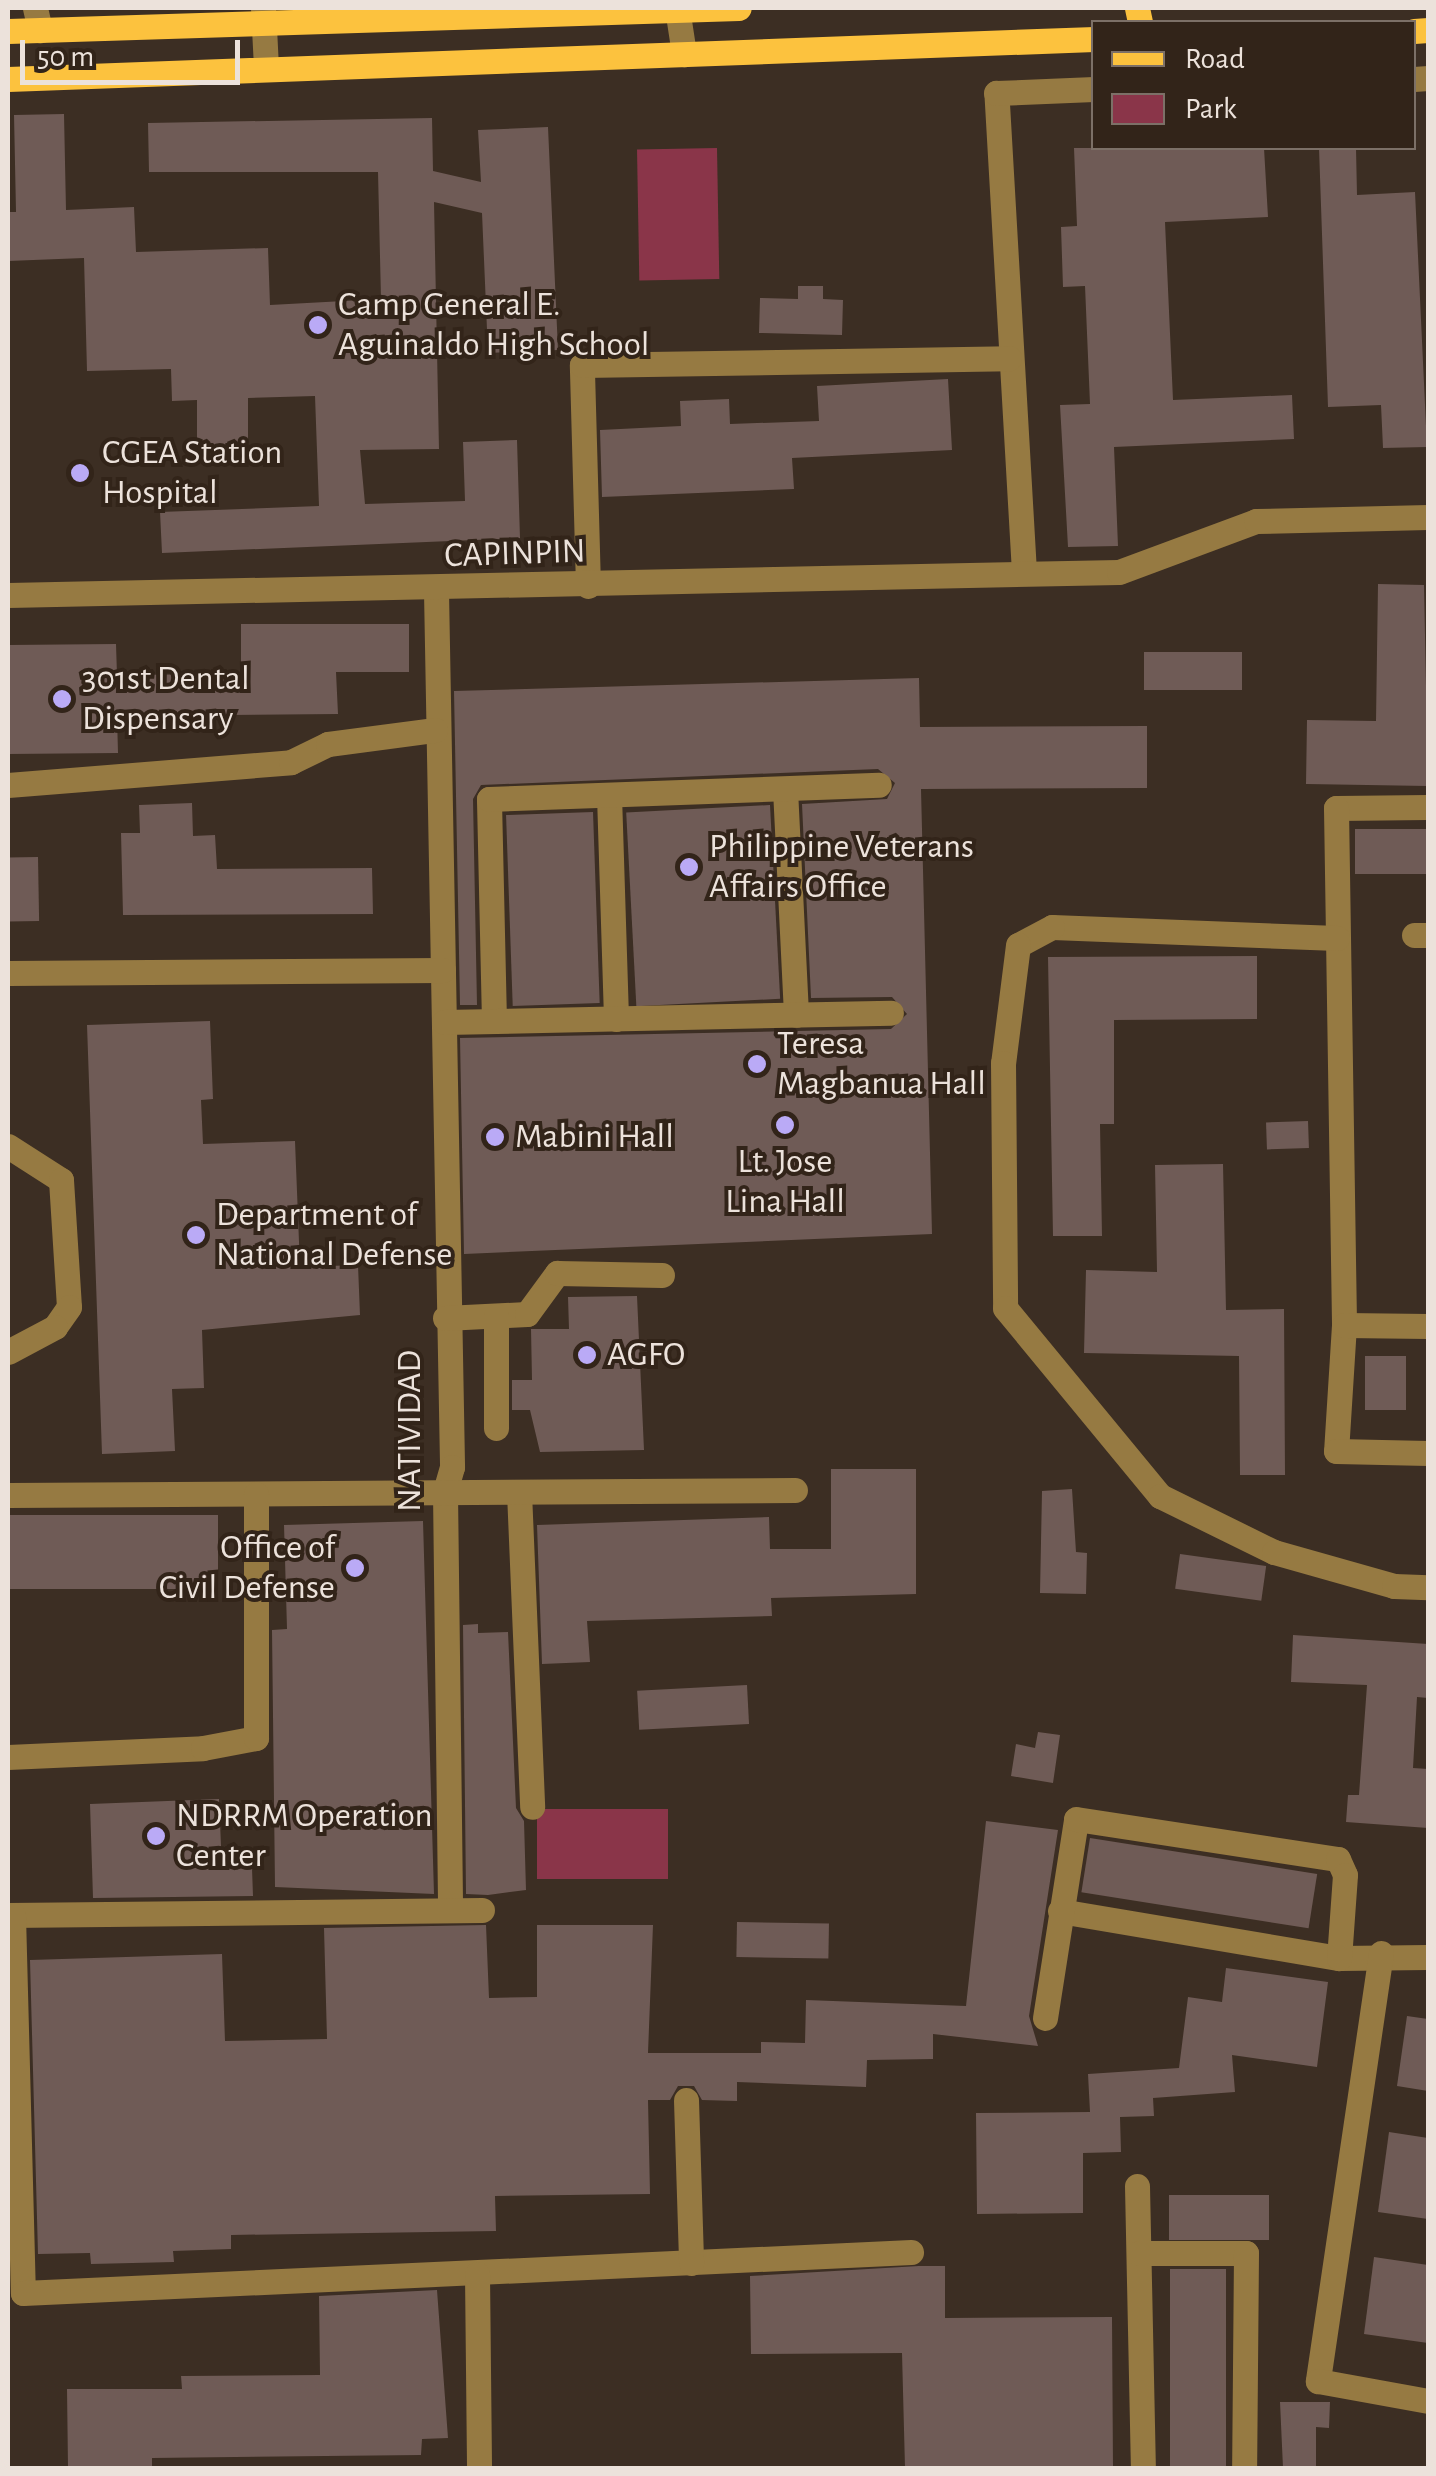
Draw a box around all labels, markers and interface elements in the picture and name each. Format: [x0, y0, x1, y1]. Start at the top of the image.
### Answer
scale bar [25, 20, 245, 82]
legend [1091, 20, 1416, 150]
text: 50 m [37, 42, 94, 72]
text: Road [1185, 44, 1245, 74]
text: Park [1185, 94, 1237, 124]
place label: Camp General E. Aguinaldo High School [338, 284, 649, 366]
marker: Camp General E. Aguinaldo High School [307, 314, 329, 336]
place label: CGEA Station Hospital [102, 432, 282, 514]
marker: CGEA Station Hospital [67, 460, 93, 486]
street label: CAPINPIN [444, 531, 586, 577]
place label: 301st Dental Dispensary [82, 658, 250, 740]
marker: 301st Dental Dispensary [51, 688, 73, 710]
place label: Philippine Veterans Affairs Office [709, 826, 974, 908]
marker: Philippine Veterans Affairs Office [678, 856, 700, 878]
place label: Teresa Magbanua Hall [777, 1023, 986, 1105]
marker: Teresa Magbanua Hall [746, 1053, 768, 1075]
marker: Lt. Jose Lina Hall [774, 1114, 796, 1136]
place label: Mabini Hall [515, 1116, 674, 1158]
marker: Mabini Hall [484, 1126, 506, 1148]
place label: Lt. Jose Lina Hall [725, 1141, 845, 1223]
place label: Department of National Defense [216, 1194, 452, 1276]
marker: Department of National Defense [185, 1224, 207, 1246]
place label: AGFO [607, 1334, 685, 1376]
marker: AGFO [576, 1344, 598, 1366]
street label: NATIVIDAD [389, 1350, 431, 1512]
place label: Office of Civil Defense [159, 1527, 335, 1609]
marker: Office of Civil Defense [344, 1557, 366, 1579]
place label: NDRRM Operation Center [176, 1795, 433, 1877]
marker: NDRRM Operation Center [145, 1825, 167, 1847]

